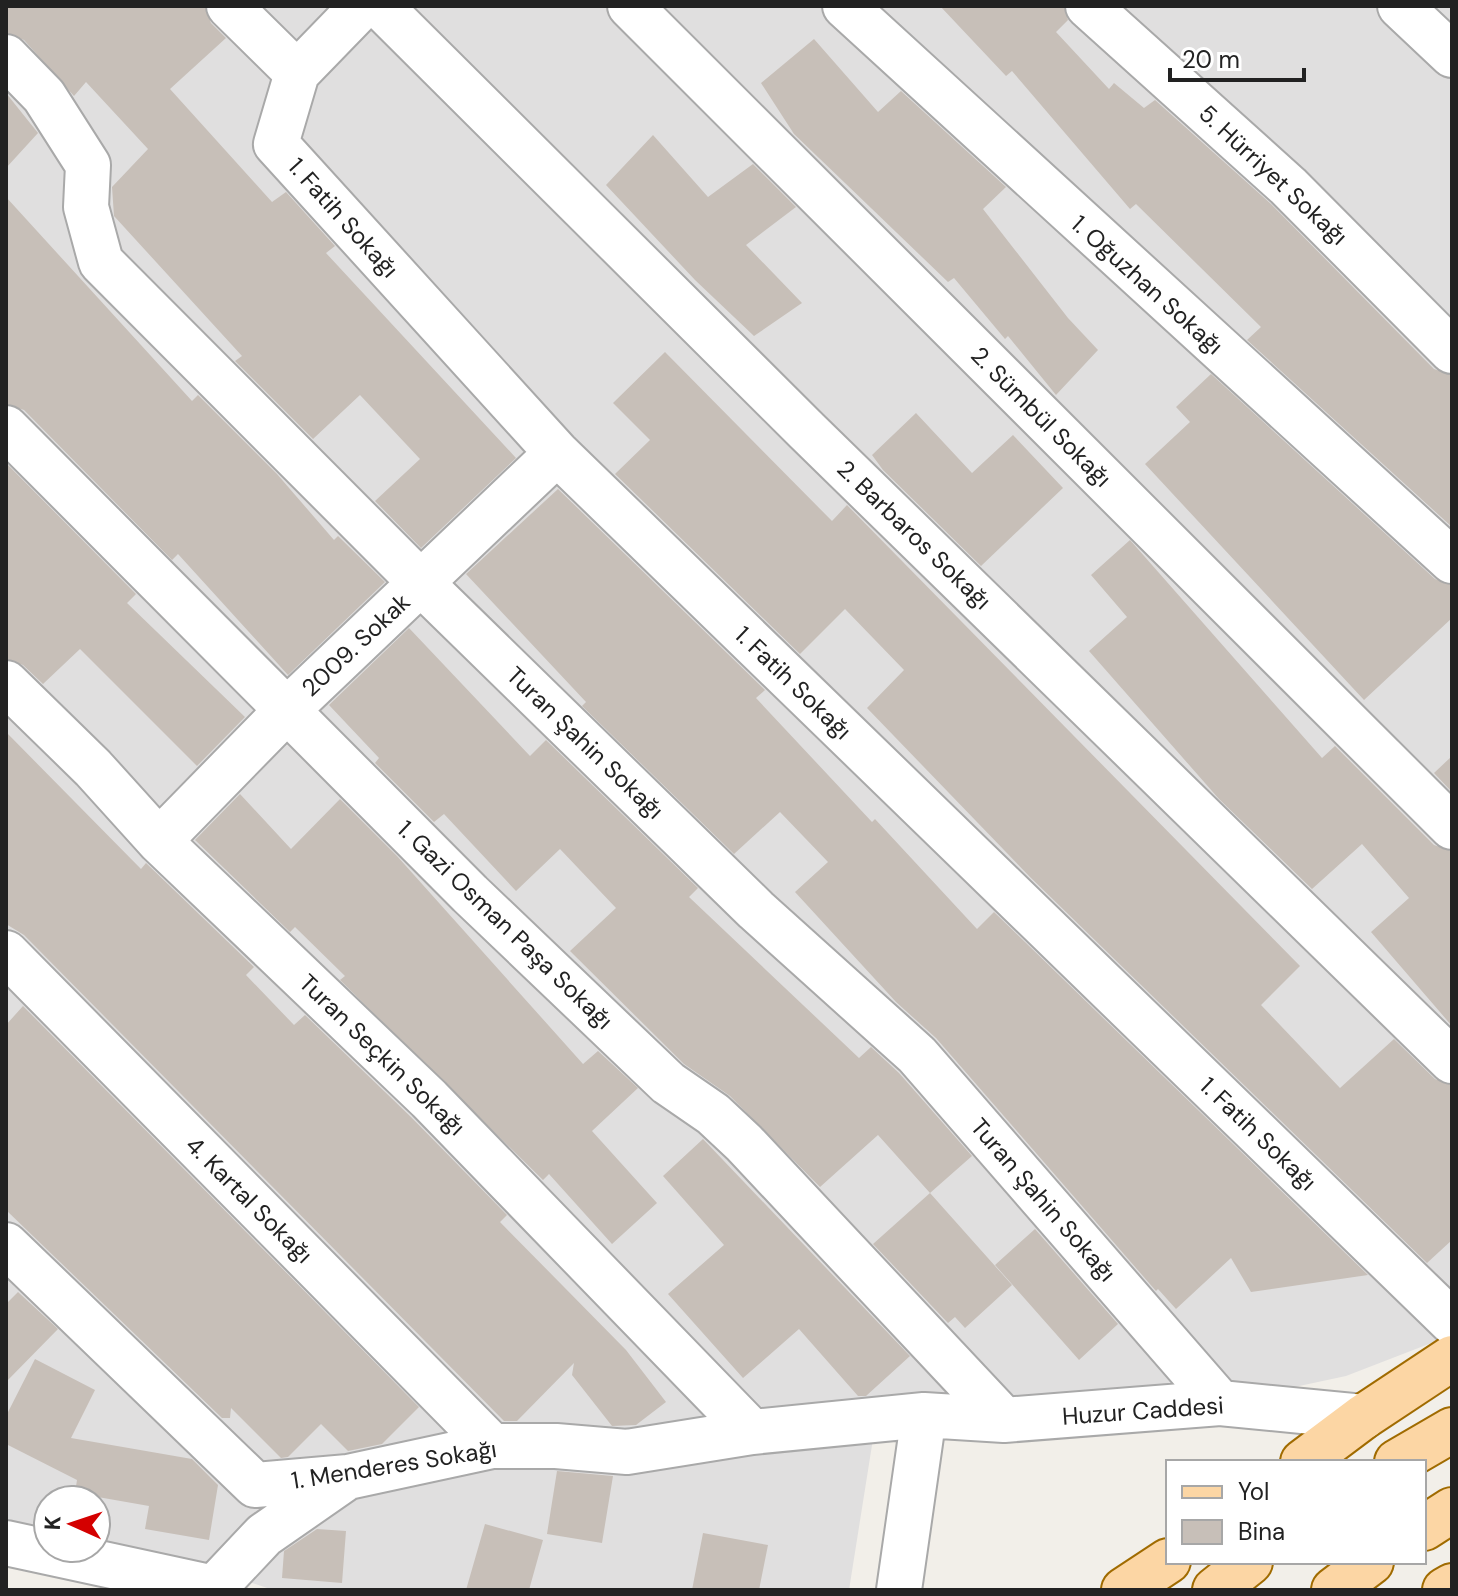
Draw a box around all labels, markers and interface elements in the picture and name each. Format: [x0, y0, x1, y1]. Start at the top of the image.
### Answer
scale bar [1170, 32, 1304, 82]
text: 20 m [1182, 44, 1240, 75]
street label: 5. Hürriyet Sokağı [1192, 98, 1354, 252]
street label: 1. Fatih Sokağı [281, 151, 405, 284]
street label: 1. Oğuzhan Sokağı [1065, 208, 1230, 361]
street label: 2. Sümbül Sokağı [964, 340, 1118, 494]
street label: 2. Barbaros Sokağı [831, 453, 998, 616]
street label: 2009. Sokak [295, 587, 416, 703]
street label: 1. Fatih Sokağı [728, 619, 858, 746]
street label: Turan Şahin Sokağı [500, 660, 670, 826]
street label: 1. Gazi Osman Paşa Sokağı [391, 813, 620, 1036]
street label: Turan Seçkin Sokağı [293, 967, 472, 1142]
street label: 1. Fatih Sokağı [1193, 1070, 1323, 1197]
street label: Turan Şahin Sokağı [964, 1111, 1123, 1288]
street label: 4. Kartal Sokağı [179, 1130, 319, 1270]
street label: Huzur Caddesi [1061, 1389, 1225, 1432]
street label: 1. Menderes Sokağı [289, 1433, 499, 1496]
legend [1166, 1460, 1426, 1564]
text: Yol [1238, 1476, 1269, 1507]
north arrow [32, 1484, 112, 1564]
text: K [38, 1515, 67, 1531]
text: Bina [1238, 1516, 1285, 1547]

